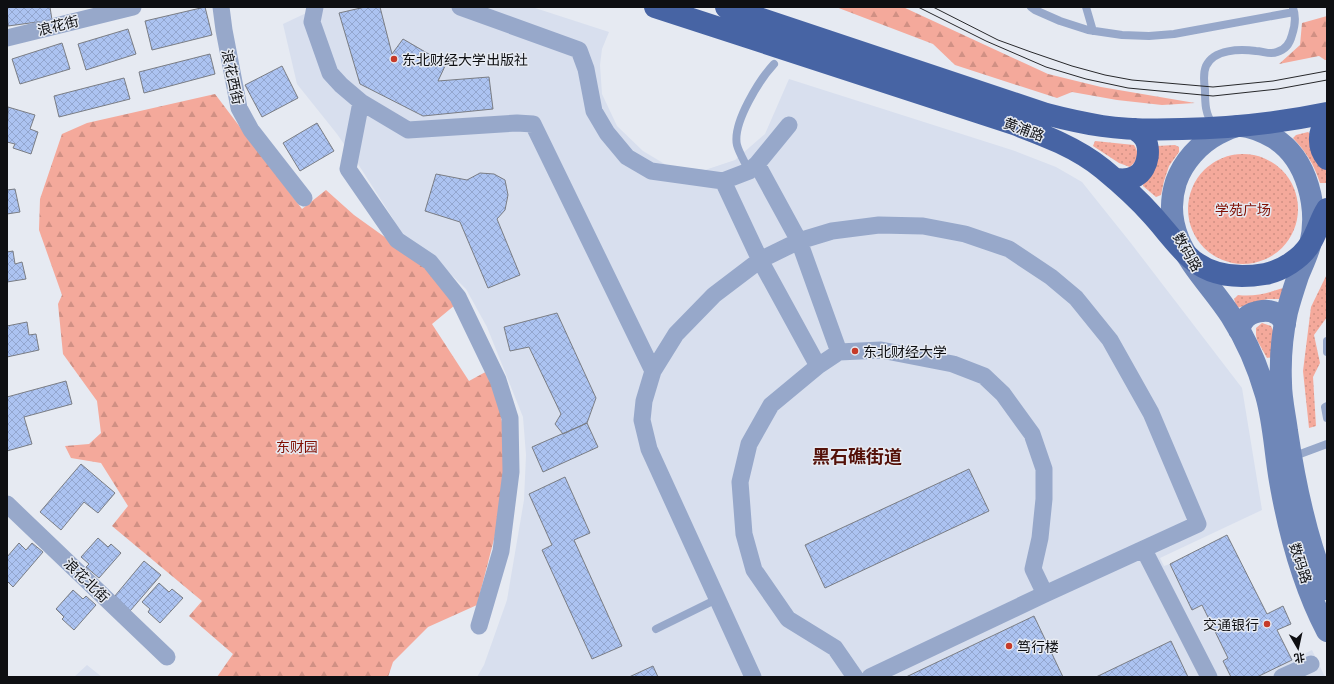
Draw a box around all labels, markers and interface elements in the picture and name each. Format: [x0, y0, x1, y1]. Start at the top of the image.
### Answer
street label: 浪花街 [35, 11, 81, 39]
street label: 浪花西街 [218, 48, 248, 106]
place label: 东北财经大学出版社 [402, 50, 528, 69]
marker: 东北财经大学出版社 [389, 54, 399, 64]
street label: 黄浦路 [1001, 113, 1047, 145]
park label: 学苑广场 [1215, 200, 1271, 219]
street label: 数码路 [1169, 229, 1207, 275]
place label: 东北财经大学 [863, 342, 947, 361]
marker: 东北财经大学 [850, 346, 860, 356]
park label: 东财园 [276, 437, 318, 456]
district label: 黑石礁街道 [812, 444, 902, 468]
street label: 数码路 [1285, 540, 1317, 586]
street label: 浪花北街 [60, 554, 114, 606]
place label: 交通银行 [1203, 615, 1259, 634]
marker: 交通银行 [1262, 619, 1272, 629]
north arrow [1278, 628, 1318, 668]
place label: 笃行楼 [1017, 637, 1059, 656]
marker: 笃行楼 [1004, 641, 1014, 651]
text: 北 [1293, 650, 1306, 667]

